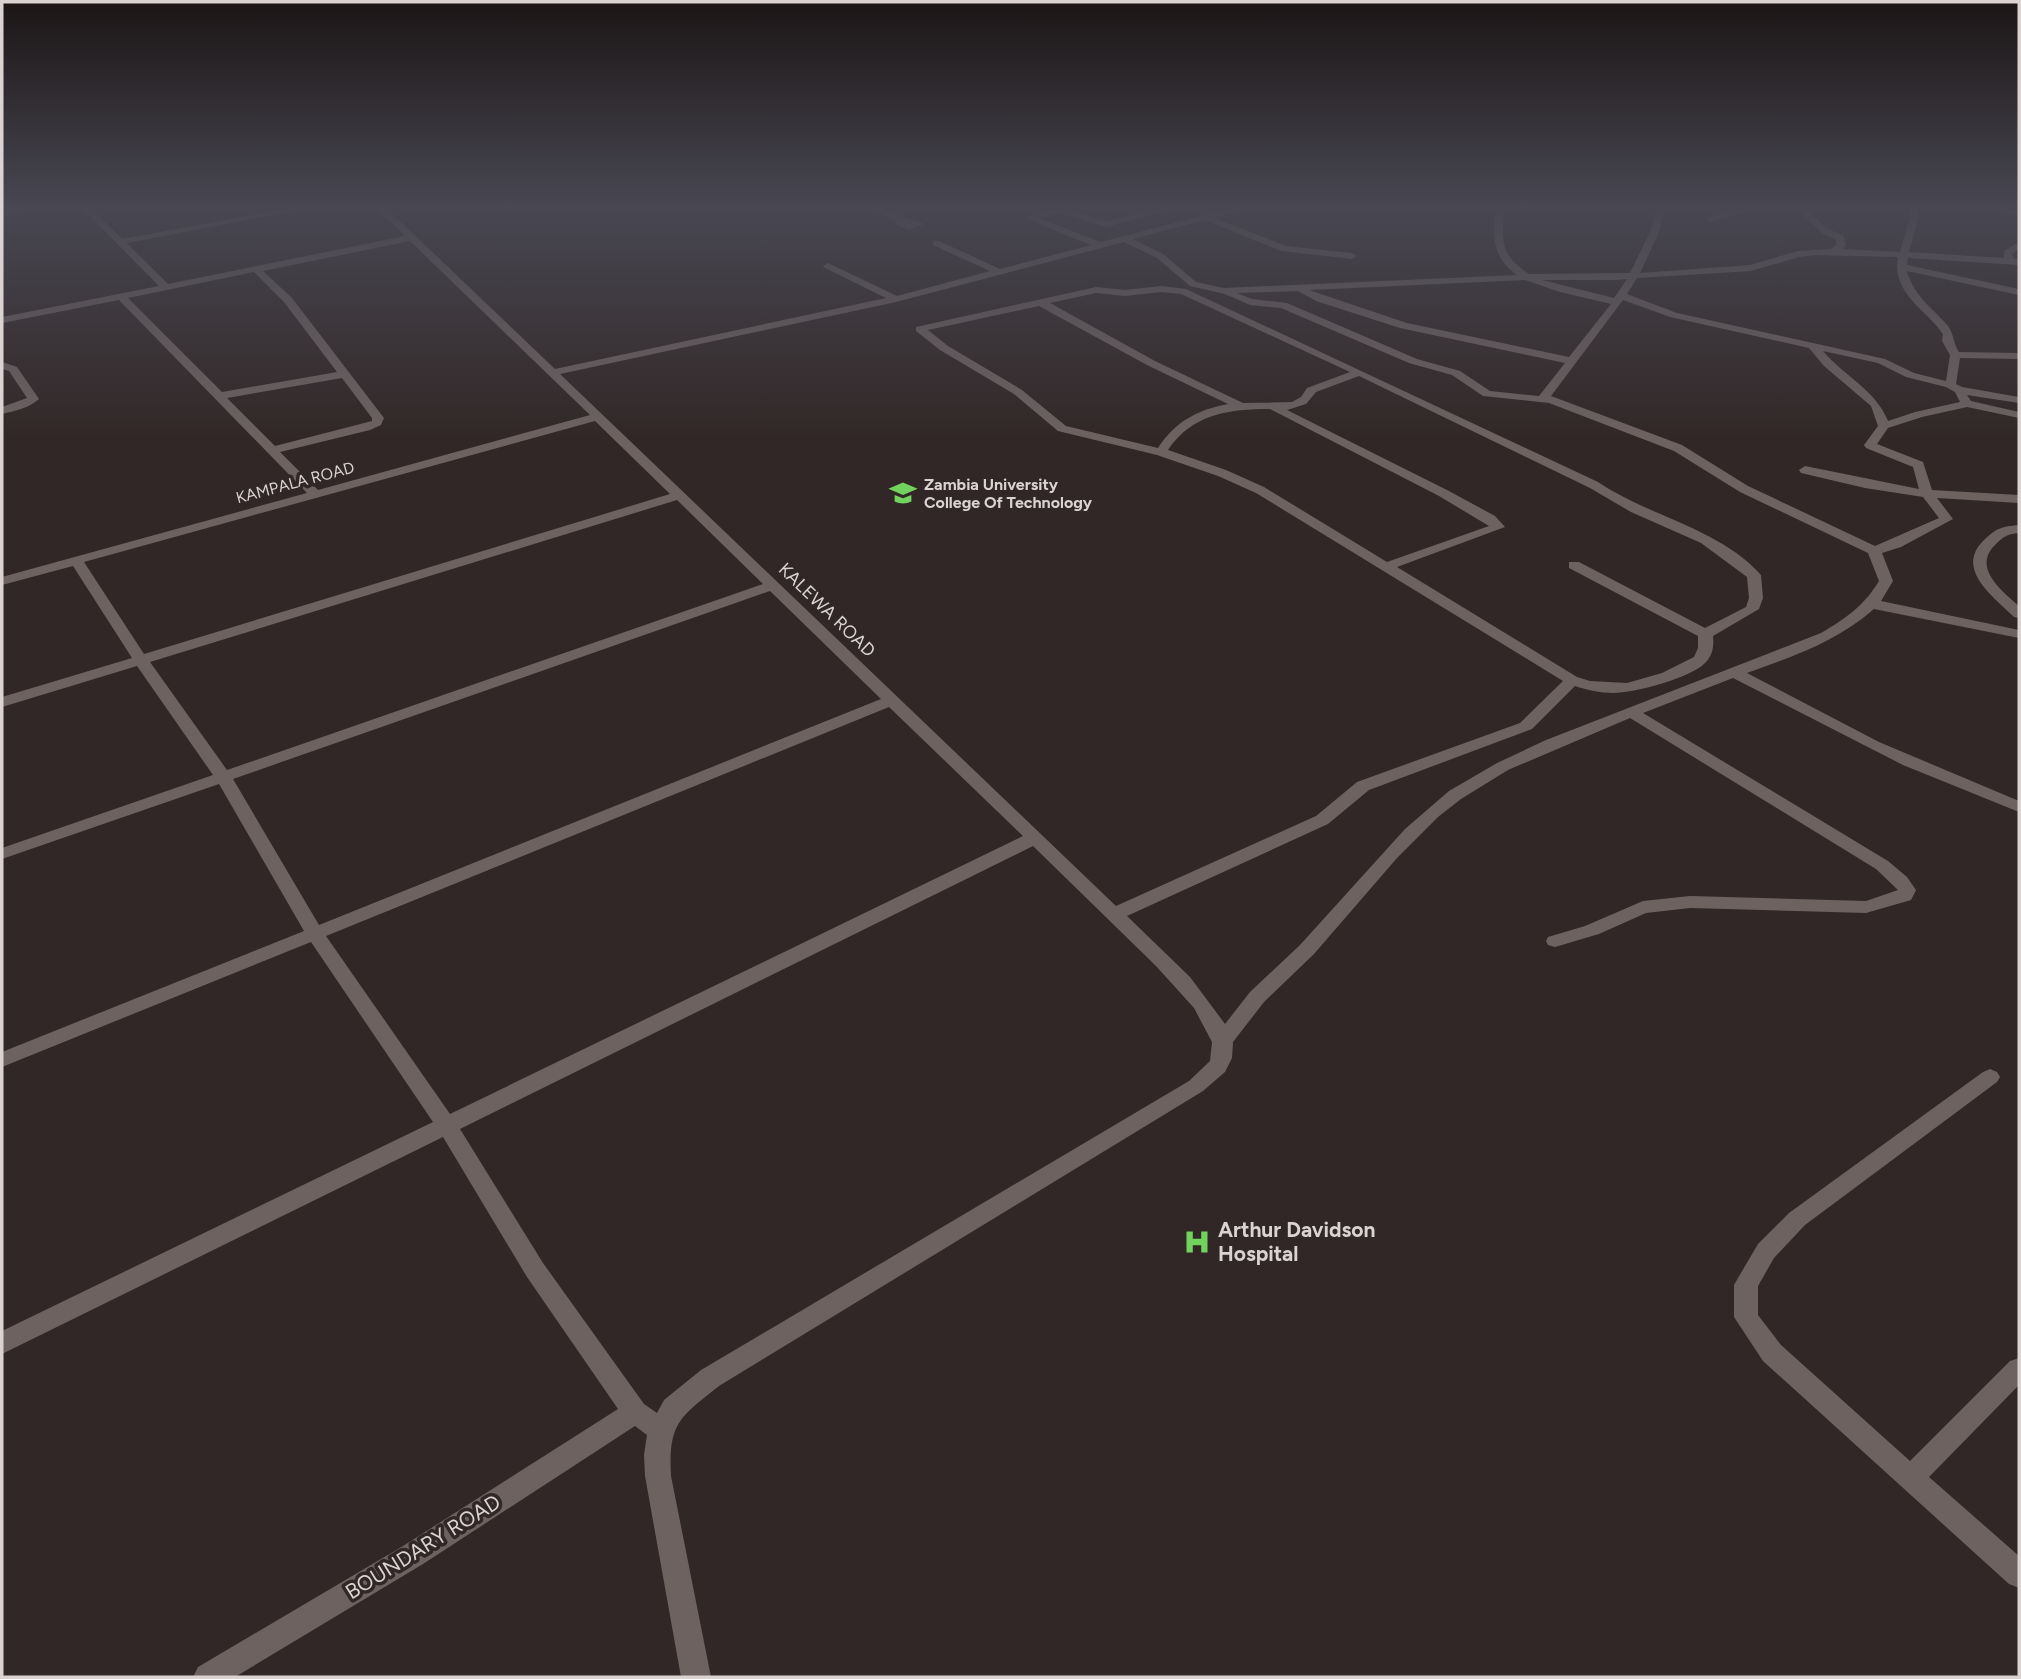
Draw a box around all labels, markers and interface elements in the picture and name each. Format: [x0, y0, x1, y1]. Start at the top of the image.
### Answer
street label: KAMPALA ROAD [234, 458, 356, 507]
place label: Zambia University College Of Technology [924, 475, 1093, 512]
school or university icon: Zambia University College Of Technology [888, 478, 918, 508]
street label: KALEWA ROAD [774, 558, 880, 662]
place label: Arthur Davidson Hospital [1218, 1217, 1375, 1266]
hospital icon: Arthur Davidson Hospital [1182, 1227, 1212, 1257]
street label: BOUNDARY ROAD [341, 1489, 505, 1604]

